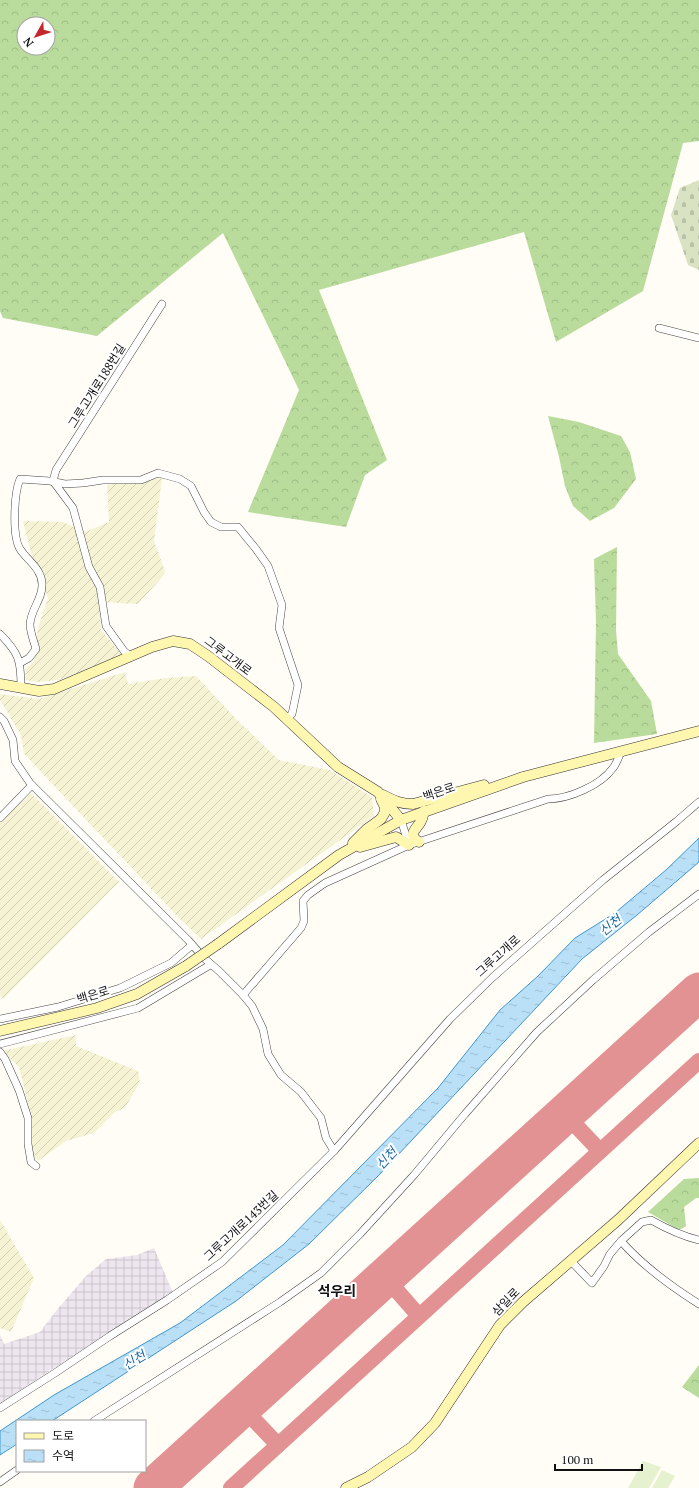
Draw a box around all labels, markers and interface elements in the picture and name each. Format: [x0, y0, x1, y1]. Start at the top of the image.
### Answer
north arrow [16, 16, 56, 56]
text: N [20, 34, 36, 50]
street label: 그루고개로188번길 [65, 341, 128, 431]
street label: 그루고개로 [202, 633, 255, 678]
street label: 백은로 [421, 779, 457, 804]
water label: 신천 [595, 910, 626, 940]
street label: 그루고개로 [472, 932, 523, 980]
street label: 백은로 [75, 983, 111, 1007]
water label: 신천 [371, 1142, 401, 1173]
street label: 그루고개로143번길 [200, 1187, 281, 1264]
district label: 석우리 [318, 1281, 356, 1300]
street label: 삼일로 [489, 1285, 523, 1319]
water label: 신천 [119, 1345, 150, 1374]
legend [16, 1420, 146, 1472]
text: 도로 [52, 1428, 74, 1443]
scale bar [555, 1446, 642, 1472]
text: 수역 [52, 1448, 74, 1463]
text: 100 m [561, 1452, 594, 1467]

